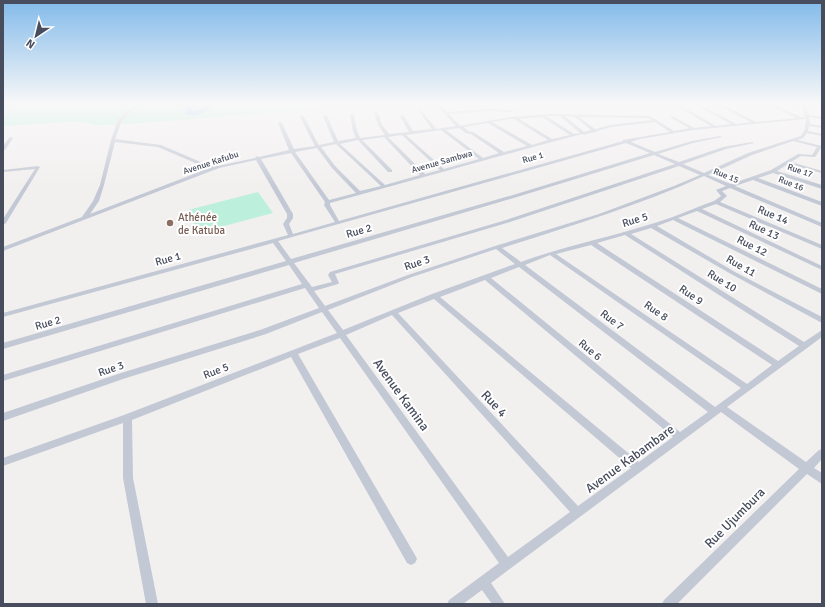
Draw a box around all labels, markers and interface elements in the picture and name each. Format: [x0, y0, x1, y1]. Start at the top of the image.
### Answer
north arrow [16, 16, 56, 56]
text: N [24, 36, 37, 51]
street label: Avenue Sambwa [410, 148, 474, 176]
street label: Avenue Kafubu [182, 149, 240, 177]
street label: Rue 1 [521, 150, 545, 166]
street label: Rue 17 [786, 162, 814, 180]
street label: Rue 15 [712, 166, 740, 186]
street label: Rue 16 [777, 174, 805, 194]
street label: Rue 14 [756, 203, 790, 227]
street label: Rue 5 [621, 210, 649, 230]
place label: Athénée de Katuba [178, 211, 225, 237]
street label: Rue 13 [747, 217, 781, 243]
marker: Athénée de Katuba [165, 218, 175, 228]
street label: Rue 2 [345, 221, 373, 241]
street label: Rue 12 [735, 233, 769, 259]
street label: Rue 1 [154, 249, 182, 269]
street label: Rue 11 [724, 252, 758, 280]
street label: Rue 3 [402, 253, 432, 273]
street label: Rue 10 [705, 267, 739, 295]
street label: Rue 9 [676, 282, 706, 308]
street label: Rue 8 [641, 298, 671, 324]
street label: Rue 7 [598, 307, 626, 333]
street label: Rue 2 [34, 313, 62, 333]
street label: Rue 6 [576, 337, 604, 363]
street label: Avenue Kamina [369, 356, 433, 434]
street label: Rue 3 [96, 359, 126, 379]
street label: Rue 5 [201, 360, 231, 382]
street label: Rue 4 [478, 387, 510, 421]
street label: Avenue Kabambare [582, 421, 678, 497]
street label: Rue Ujumbura [701, 484, 769, 552]

